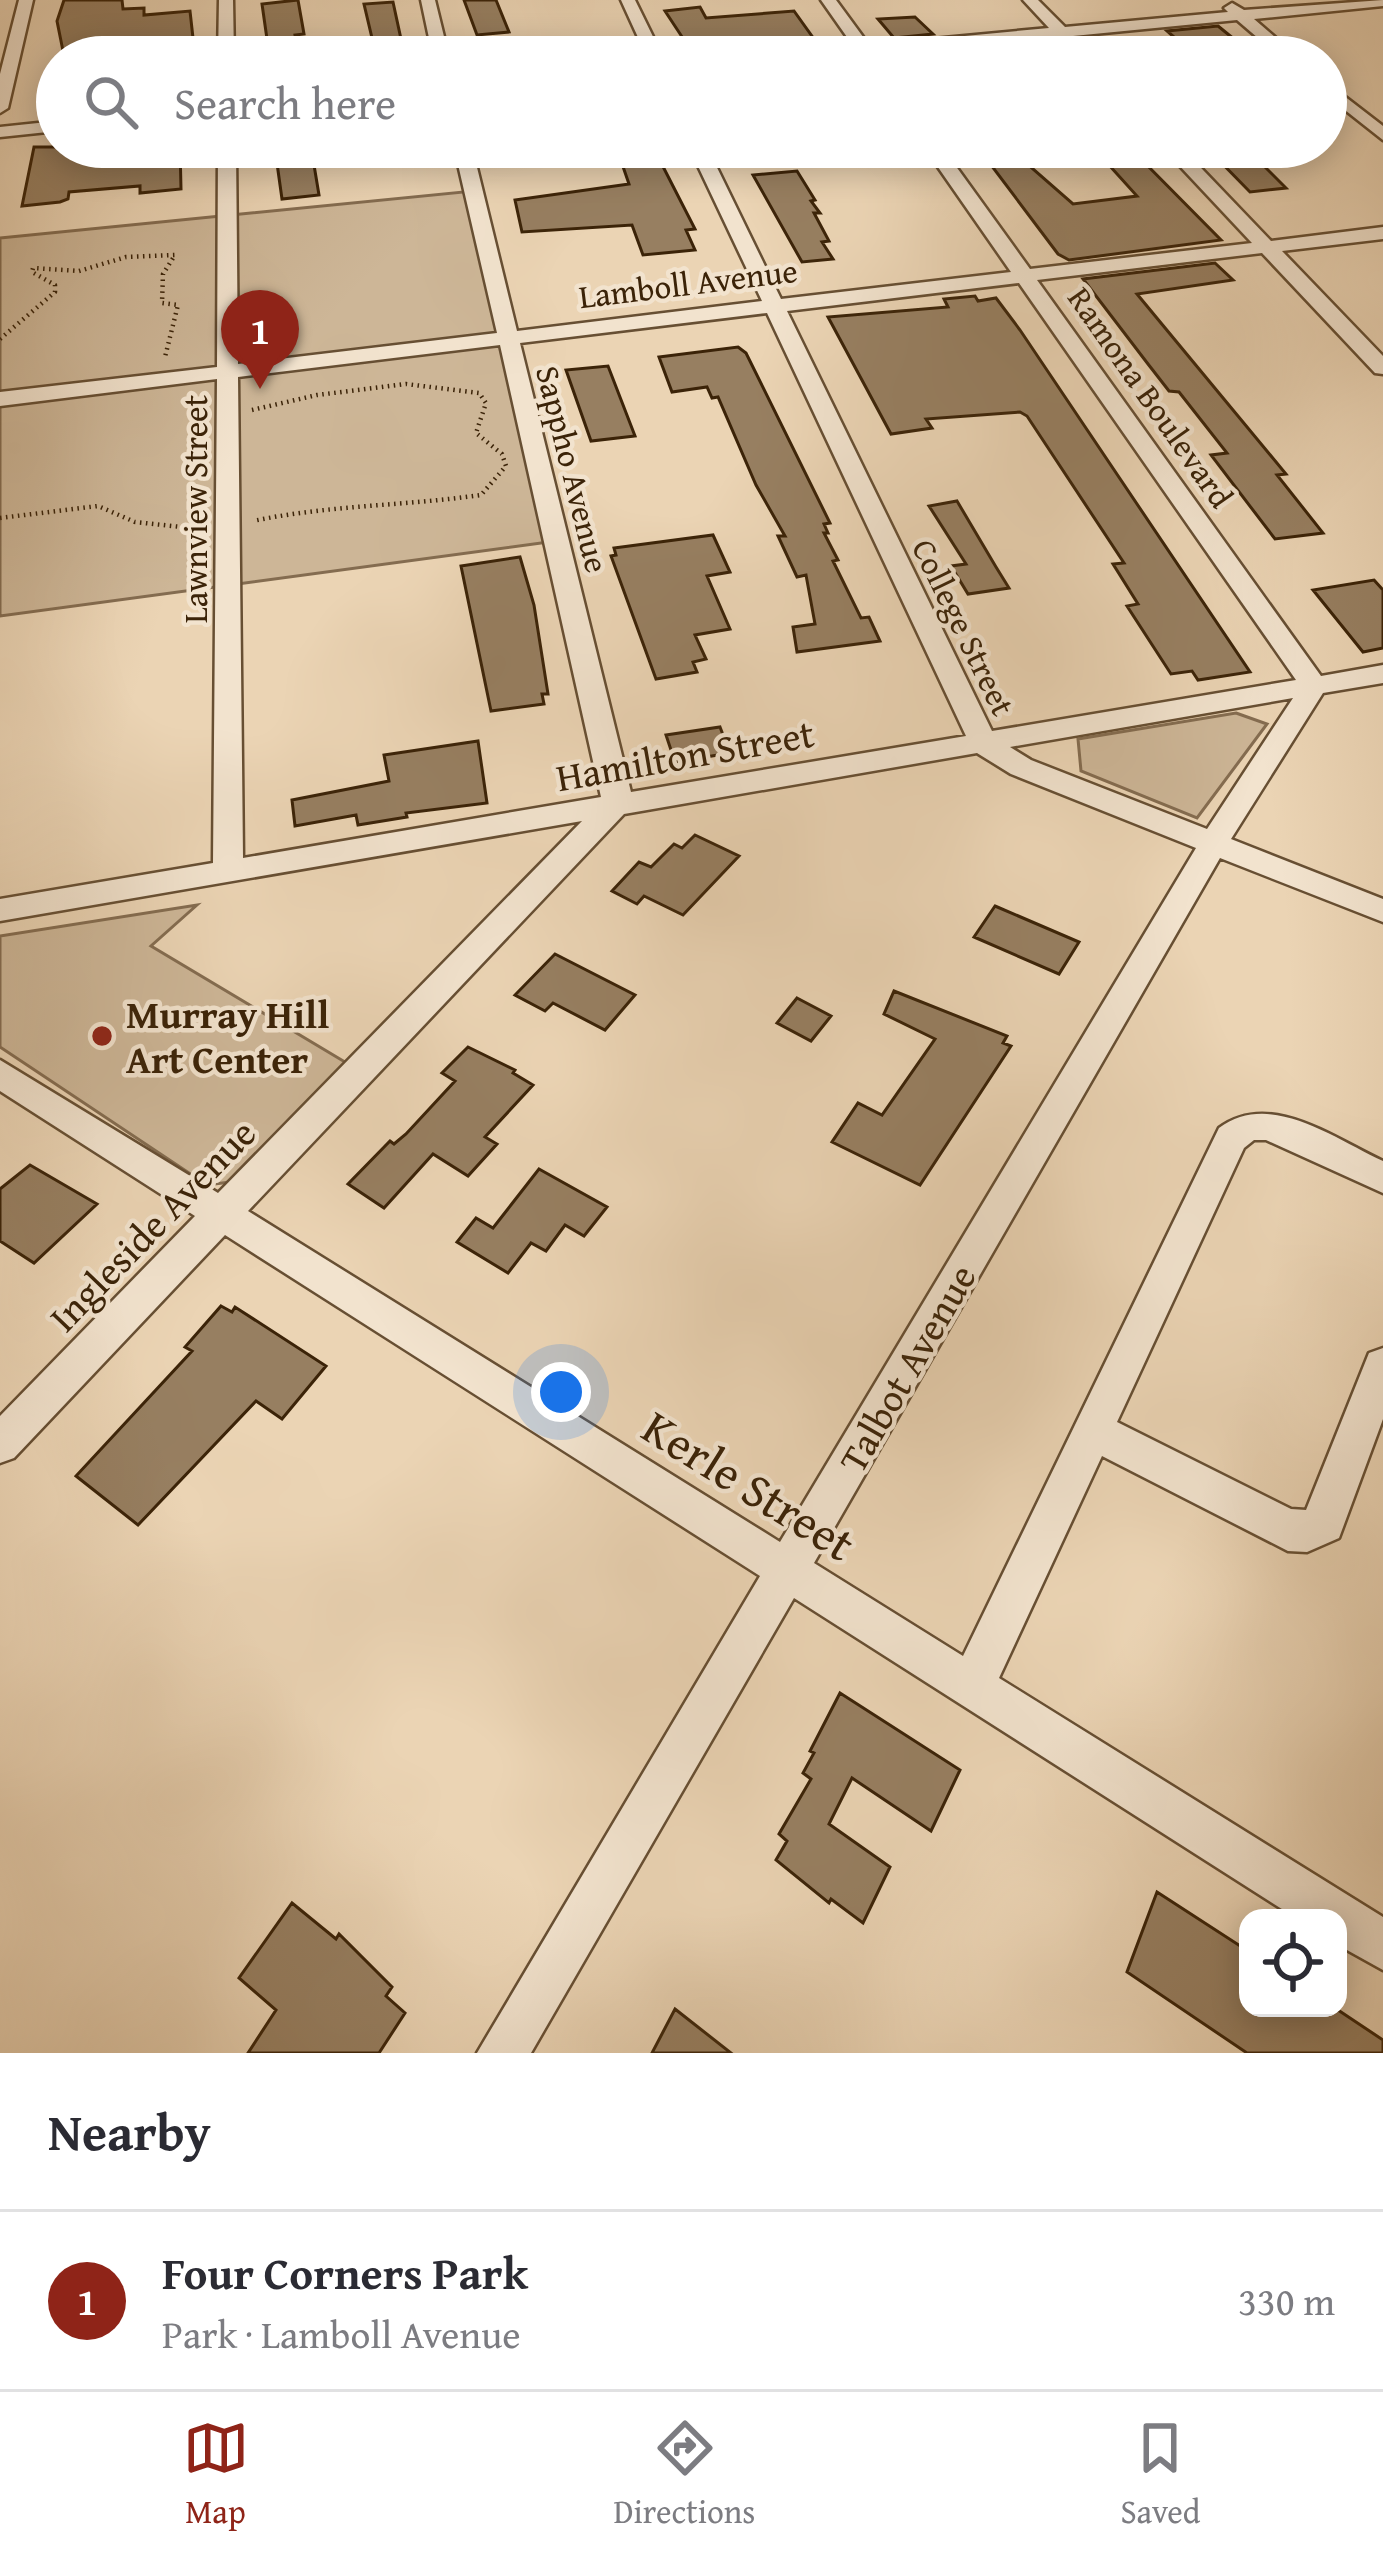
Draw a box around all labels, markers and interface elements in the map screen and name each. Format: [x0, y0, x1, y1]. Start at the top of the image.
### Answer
search box [36, 36, 1347, 168]
icon: search [78, 69, 144, 135]
text: Search here [174, 70, 396, 135]
street label: Lamboll Avenue [576, 246, 800, 320]
street label: Ramona Boulevard [1057, 277, 1246, 518]
pin: 1 [221, 290, 299, 389]
street label: Sappho Avenue [524, 361, 622, 577]
street label: Lawnview Street [171, 394, 219, 623]
street label: College Street [900, 530, 1028, 724]
street label: Hamilton Street [552, 704, 819, 805]
place label: Murray Hill Art Center [126, 985, 329, 1087]
marker: Murray Hill Art Center [89, 1023, 115, 1049]
street label: Ingleside Avenue [35, 1105, 268, 1344]
street label: Talbot Avenue [824, 1253, 989, 1482]
your location [531, 1362, 591, 1422]
street label: Kerle Street [629, 1391, 869, 1578]
map controls [1239, 1909, 1347, 2017]
button: locate [1239, 1909, 1347, 2017]
text: Nearby [48, 2094, 211, 2169]
text: Four Corners Park [162, 2240, 528, 2305]
text: 1 [77, 2272, 97, 2329]
text: 330 m [1238, 2272, 1335, 2329]
text: Park · Lamboll Avenue [162, 2305, 521, 2362]
tab: Map [183, 2415, 249, 2535]
tab: Directions [614, 2415, 755, 2535]
tab: Saved [1121, 2415, 1200, 2535]

